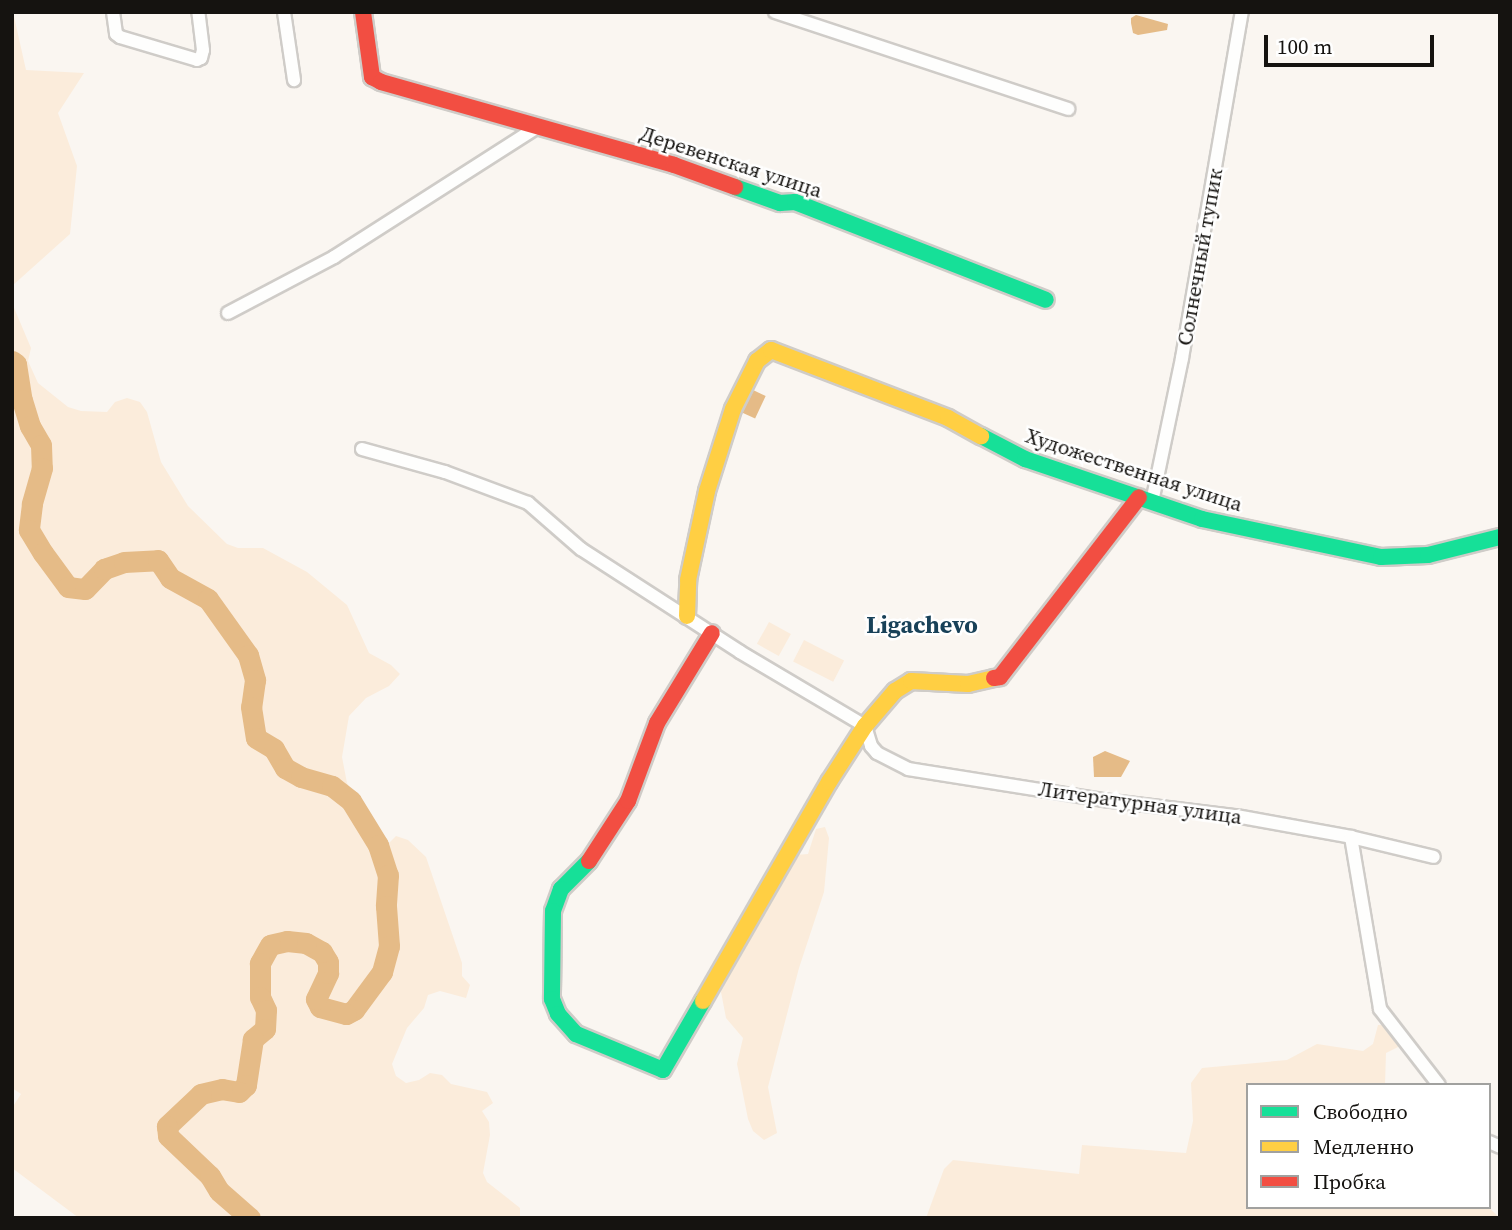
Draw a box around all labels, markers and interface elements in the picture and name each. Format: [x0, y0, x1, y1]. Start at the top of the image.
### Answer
scale bar [1267, 21, 1437, 65]
text: 100 m [1277, 32, 1332, 61]
street label: Деревенская улица [637, 121, 825, 203]
street label: Солнечный тупик [1172, 166, 1228, 348]
street label: Художественная улица [1022, 423, 1246, 517]
district label: Ligachevo [866, 611, 978, 639]
street label: Литературная улица [1037, 776, 1243, 830]
legend [1246, 1083, 1491, 1209]
text: Свободно [1313, 1097, 1408, 1126]
text: Медленно [1313, 1132, 1414, 1161]
text: Пробка [1313, 1167, 1386, 1196]

